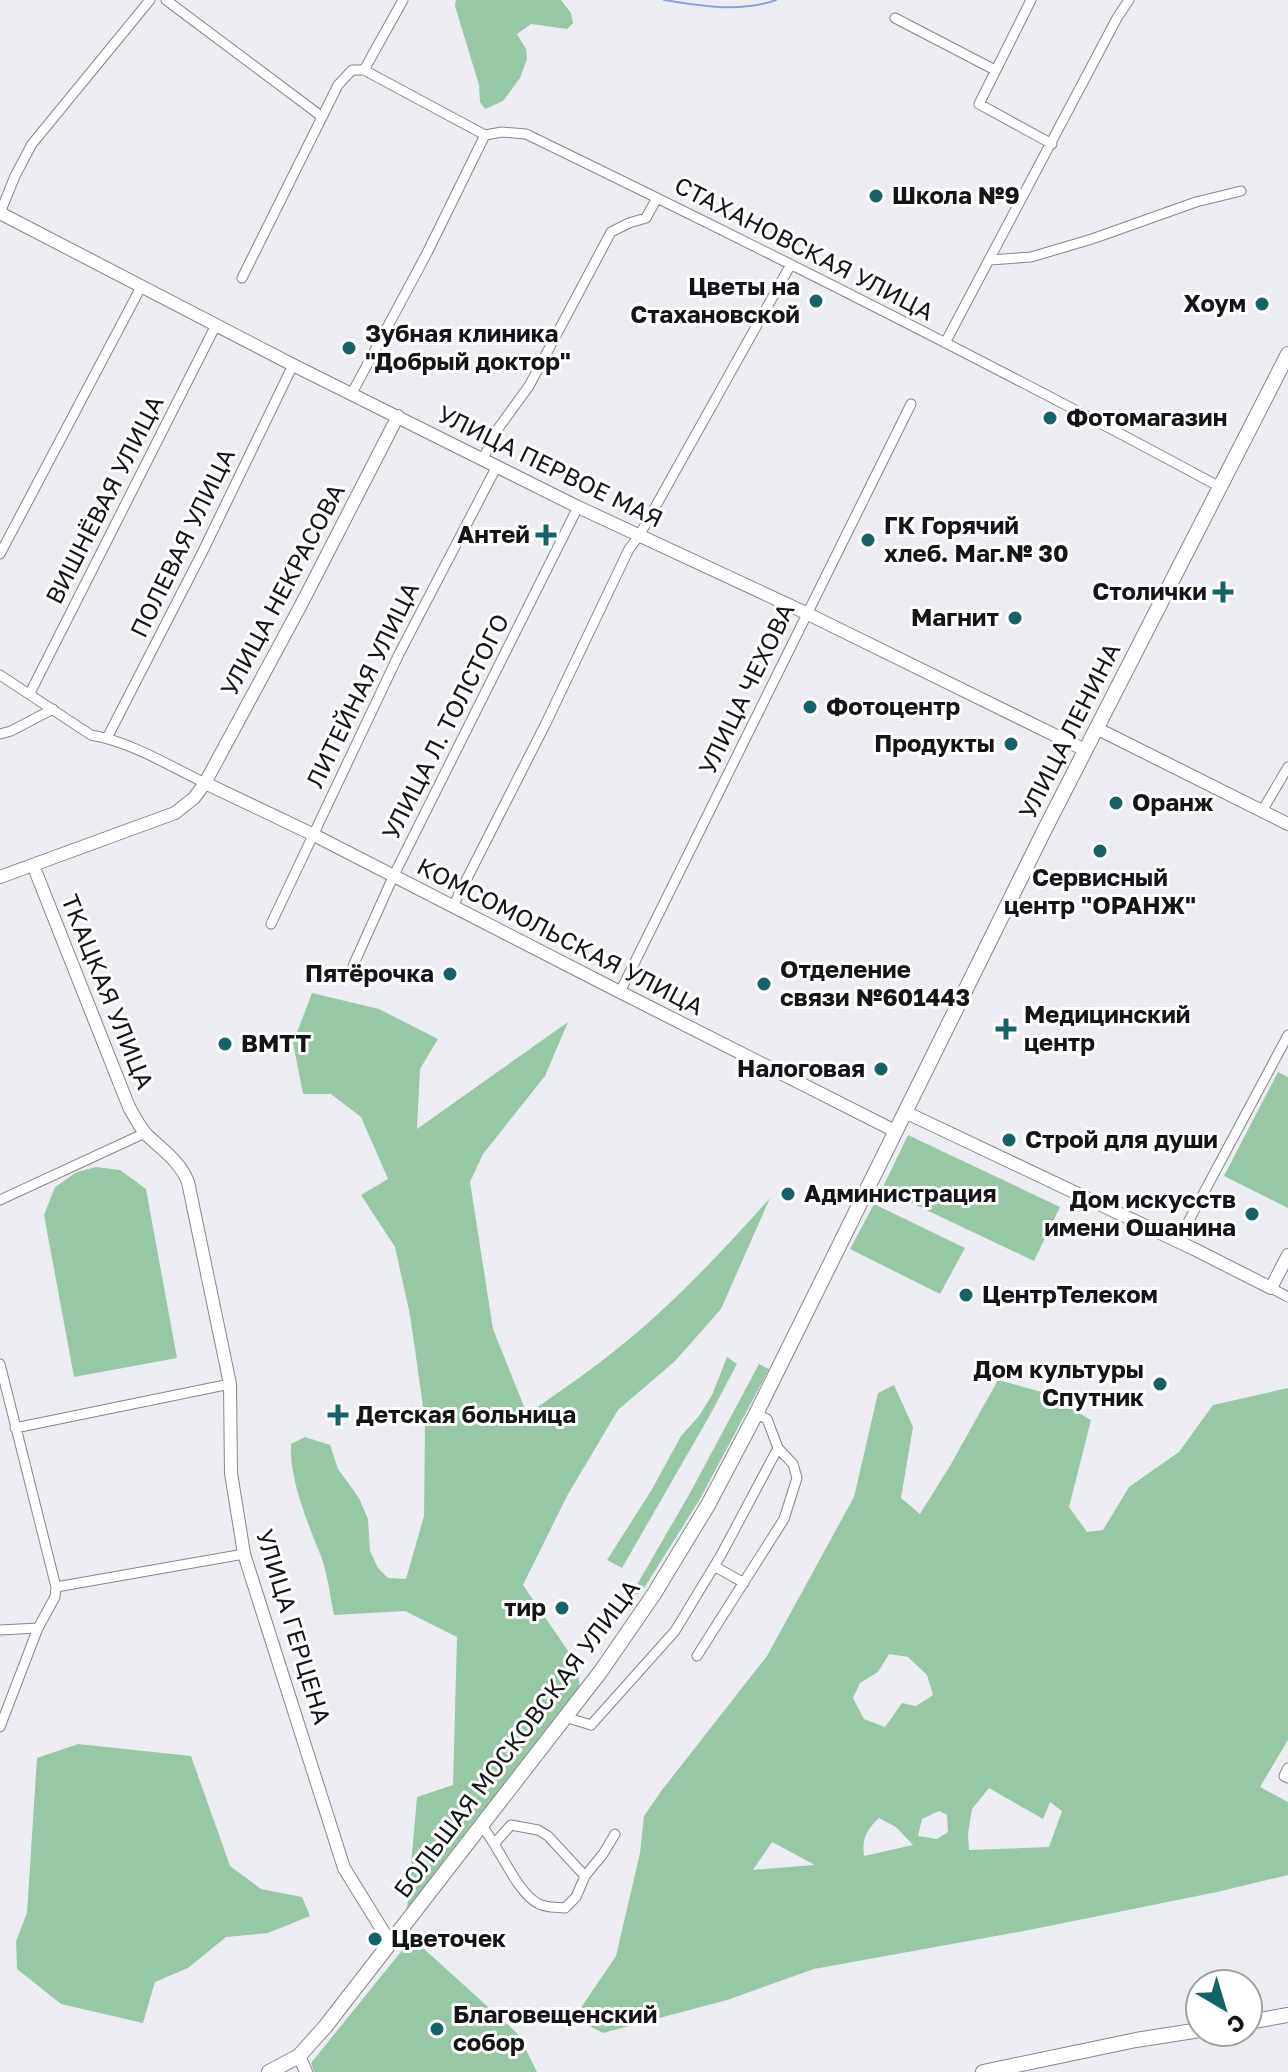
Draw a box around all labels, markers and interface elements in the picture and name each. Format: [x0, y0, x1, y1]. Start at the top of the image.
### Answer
street label: СТАХАНОВСКАЯ УЛИЦА [670, 170, 939, 326]
place label: Школа №9 [892, 180, 1020, 209]
marker: Школа №9 [867, 187, 885, 205]
place label: Цветы на Стахановской [630, 271, 800, 328]
place label: Хоум [1184, 288, 1246, 317]
marker: Цветы на Стахановской [807, 292, 825, 310]
marker: Хоум [1253, 295, 1271, 313]
place label: Зубная клиника "Добрый доктор" [365, 318, 571, 375]
marker: Зубная клиника "Добрый доктор" [340, 339, 358, 357]
street label: ВИШНЁВАЯ УЛИЦА [39, 390, 169, 608]
street label: УЛИЦА ПЕРВОЕ МАЯ [433, 398, 668, 533]
place label: Фотомагазин [1066, 402, 1227, 431]
marker: Фотомагазин [1041, 409, 1059, 427]
street label: ПОЛЕВАЯ УЛИЦА [123, 443, 240, 642]
street label: УЛИЦА НЕКРАСОВА [213, 478, 350, 700]
place label: ГК Горячий хлеб. Маг.№ 30 [884, 510, 1069, 567]
place label: Антей [457, 519, 530, 548]
marker: Антей [537, 526, 555, 544]
marker: ГК Горячий хлеб. Маг.№ 30 [859, 531, 877, 549]
place label: Столички [1092, 576, 1207, 605]
street label: ЛИТЕЙНАЯ УЛИЦА [299, 577, 424, 792]
marker: Столички [1214, 583, 1232, 601]
street label: УЛИЦА ЧЕХОВА [692, 598, 800, 779]
place label: Магнит [911, 602, 999, 631]
street label: УЛИЦА Л. ТОЛСТОГО [375, 609, 514, 844]
marker: Магнит [1006, 609, 1024, 627]
street label: УЛИЦА ЛЕНИНА [1012, 637, 1126, 823]
place label: Фотоцентр [826, 691, 960, 720]
marker: Фотоцентр [801, 698, 819, 716]
place label: Продукты [874, 728, 995, 757]
marker: Продукты [1002, 735, 1020, 753]
place label: Оранж [1132, 787, 1214, 816]
marker: Оранж [1107, 794, 1125, 812]
marker: Сервисный центр "ОРАНЖ" [1091, 842, 1109, 860]
street label: КОМСОМОЛЬСКАЯ УЛИЦА [413, 851, 709, 1021]
place label: Сервисный центр "ОРАНЖ" [1004, 862, 1196, 919]
street label: ТКАЦКАЯ УЛИЦА [56, 890, 161, 1093]
place label: Отделение связи №601443 [780, 954, 970, 1011]
place label: Пятёрочка [305, 958, 434, 987]
marker: Пятёрочка [441, 965, 459, 983]
marker: Отделение связи №601443 [755, 975, 773, 993]
place label: Медицинский центр [1024, 999, 1190, 1056]
marker: Медицинский центр [995, 1018, 1017, 1040]
place label: ВМТТ [241, 1028, 312, 1057]
marker: ВМТТ [216, 1035, 234, 1053]
place label: Налоговая [737, 1053, 865, 1082]
marker: Налоговая [872, 1060, 890, 1078]
place label: Строй для души [1025, 1124, 1218, 1153]
marker: Строй для души [1000, 1131, 1018, 1149]
place label: Администрация [804, 1178, 997, 1207]
place label: Дом искусств имени Ошанина [1044, 1184, 1236, 1241]
marker: Администрация [779, 1185, 797, 1203]
marker: Дом искусств имени Ошанина [1243, 1205, 1261, 1223]
place label: ЦентрТелеком [982, 1279, 1158, 1308]
marker: ЦентрТелеком [957, 1286, 975, 1304]
place label: Дом культуры Спутник [973, 1354, 1144, 1411]
marker: Дом культуры Спутник [1151, 1375, 1169, 1393]
place label: Детская больница [356, 1399, 576, 1428]
marker: Детская больница [327, 1404, 349, 1426]
street label: УЛИЦА ГЕРЦЕНА [251, 1526, 338, 1728]
street label: БОЛЬШАЯ МОСКОВСКАЯ УЛИЦА [387, 1573, 645, 1903]
place label: тир [504, 1592, 546, 1621]
marker: тир [553, 1599, 571, 1617]
place label: Цветочек [391, 1923, 506, 1952]
marker: Цветочек [366, 1930, 384, 1948]
north arrow [1184, 1968, 1264, 2048]
place label: Благовещенский собор [453, 1999, 657, 2056]
text: С [1222, 2009, 1251, 2040]
marker: Благовещенский собор [428, 2020, 446, 2038]

